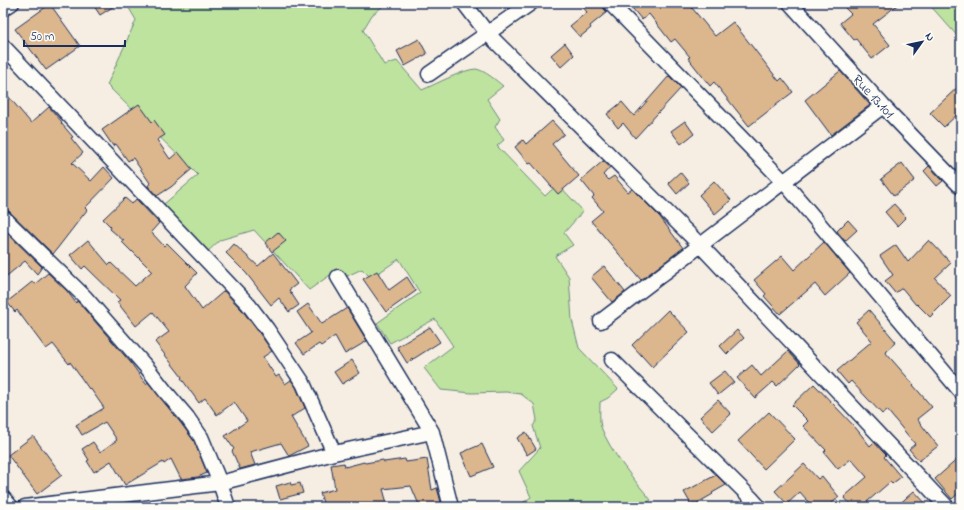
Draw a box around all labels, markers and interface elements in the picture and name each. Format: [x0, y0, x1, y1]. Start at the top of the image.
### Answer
scale bar [24, 22, 125, 48]
north arrow [902, 22, 942, 62]
text: 50 m [30, 28, 54, 46]
text: N [921, 30, 938, 45]
street label: Rue 13.101 [847, 70, 899, 124]

